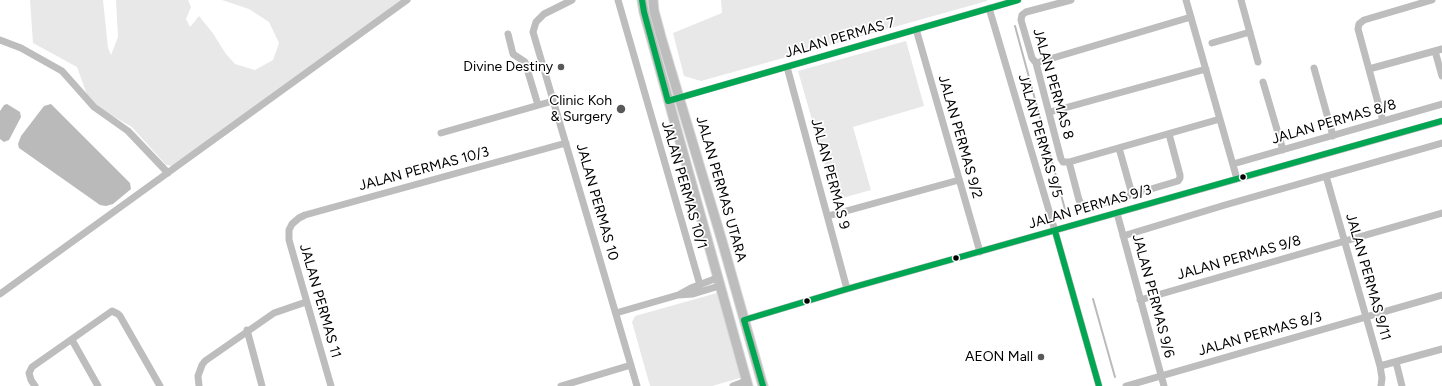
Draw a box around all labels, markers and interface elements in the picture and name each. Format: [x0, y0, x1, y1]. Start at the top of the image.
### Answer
street label: JALAN PERMAS 7 [783, 14, 897, 62]
street label: JALAN PERMAS 8 [1029, 26, 1077, 142]
place label: Divine Destiny [463, 59, 553, 75]
marker: Divine Destiny [556, 62, 566, 72]
street label: JALAN PERMAS 9/5 [1014, 72, 1066, 200]
street label: JALAN PERMAS 9/2 [934, 73, 986, 201]
place label: Clinic Koh & Surgery [549, 93, 612, 126]
street label: JALAN PERMAS 8/8 [1270, 96, 1398, 148]
marker: Clinic Koh & Surgery [615, 103, 627, 115]
street label: JALAN PERMAS UTARA [692, 114, 750, 264]
street label: JALAN PERMAS 9 [807, 117, 853, 231]
street label: JALAN PERMAS 10/1 [658, 119, 710, 251]
street label: JALAN PERMAS 10 [572, 142, 622, 262]
street label: JALAN PERMAS 10/3 [357, 144, 491, 194]
unlabelled marker [1238, 172, 1248, 182]
street label: JALAN PERMAS 9/3 [1027, 181, 1153, 233]
street label: JALAN PERMAS 9/11 [1342, 212, 1394, 342]
street label: JALAN PERMAS 9/6 [1128, 232, 1178, 360]
street label: JALAN PERMAS 9/8 [1175, 232, 1303, 284]
street label: JALAN PERMAS 11 [296, 242, 344, 360]
unlabelled marker [951, 253, 961, 263]
unlabelled marker [802, 296, 812, 306]
street label: JALAN PERMAS 8/3 [1196, 308, 1324, 360]
place label: AEON Mall [965, 349, 1033, 365]
marker: AEON Mall [1036, 352, 1046, 362]

